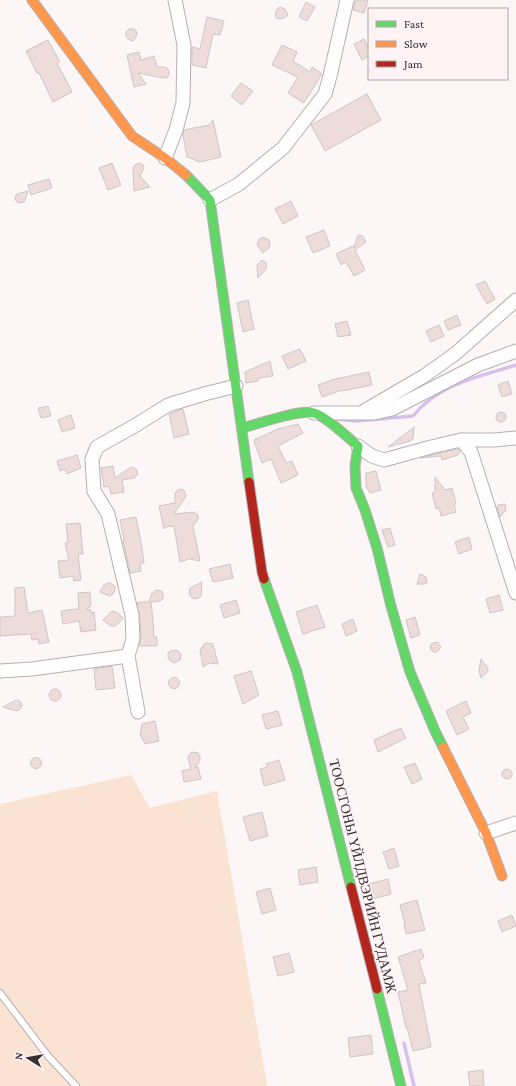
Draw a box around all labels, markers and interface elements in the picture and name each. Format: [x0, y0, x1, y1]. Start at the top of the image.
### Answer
legend [368, 8, 508, 80]
text: Fast [404, 17, 425, 31]
text: Slow [404, 37, 428, 51]
text: Jam [403, 57, 423, 71]
street label: ТООСГОНЫ ҮЙЛДВЭРИЙН ГУДАМЖ [326, 757, 400, 995]
north arrow [8, 1038, 48, 1078]
text: N [12, 1051, 25, 1061]

